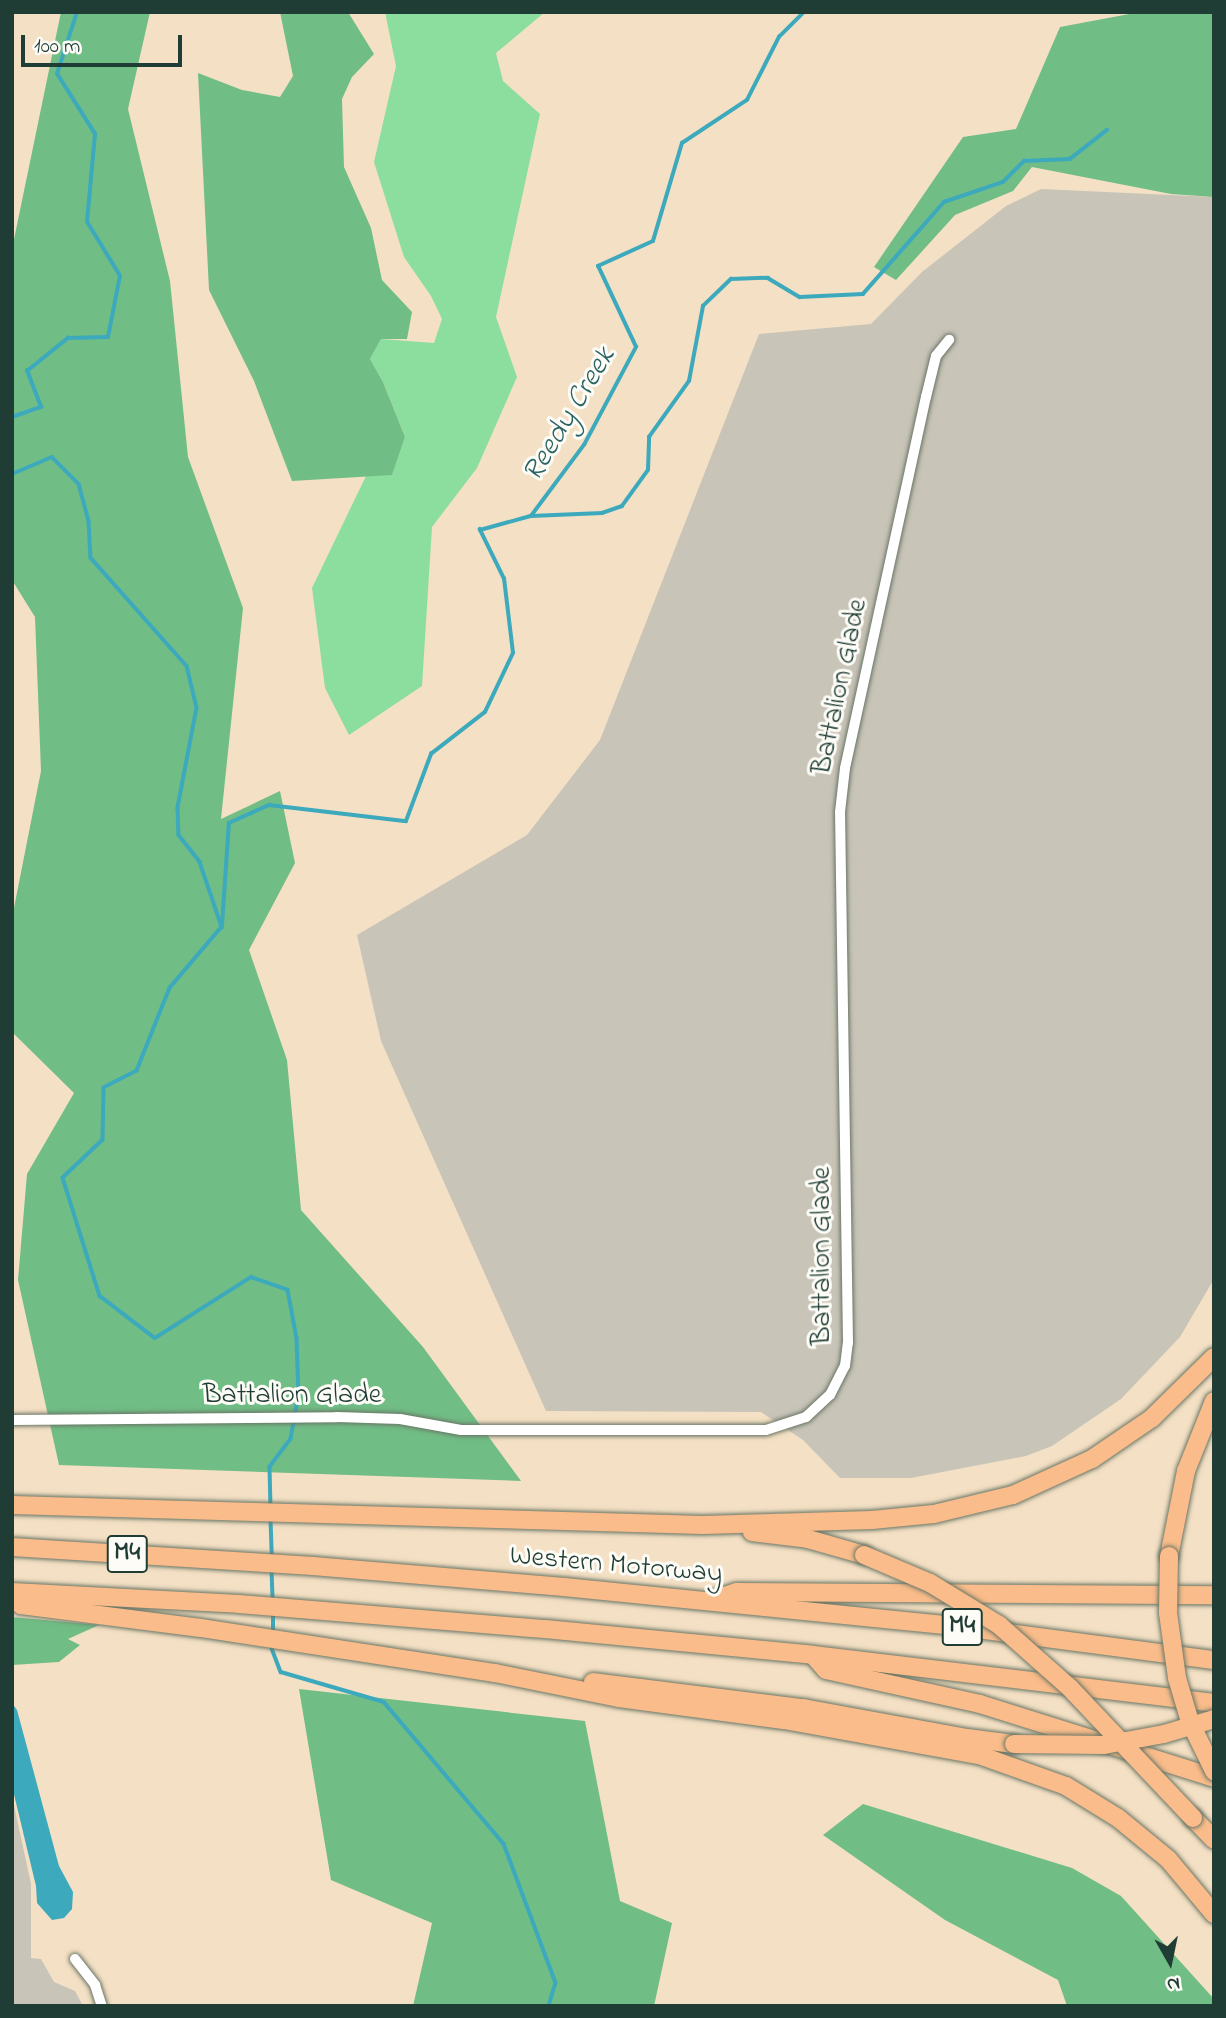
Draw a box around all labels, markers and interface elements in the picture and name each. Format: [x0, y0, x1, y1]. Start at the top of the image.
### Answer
scale bar [24, 21, 186, 65]
text: 100 m [34, 32, 80, 62]
water label: Reedy Creek [516, 341, 624, 489]
street label: Battalion Glade [806, 596, 876, 778]
street label: Battalion Glade [806, 1167, 840, 1345]
street label: Battalion Glade [203, 1379, 381, 1413]
road number: M4 [106, 1532, 148, 1576]
street label: Western Motorway [508, 1540, 724, 1592]
road number: M4 [941, 1604, 983, 1650]
north arrow [1135, 1927, 1205, 1997]
text: N [1165, 1969, 1182, 1998]

